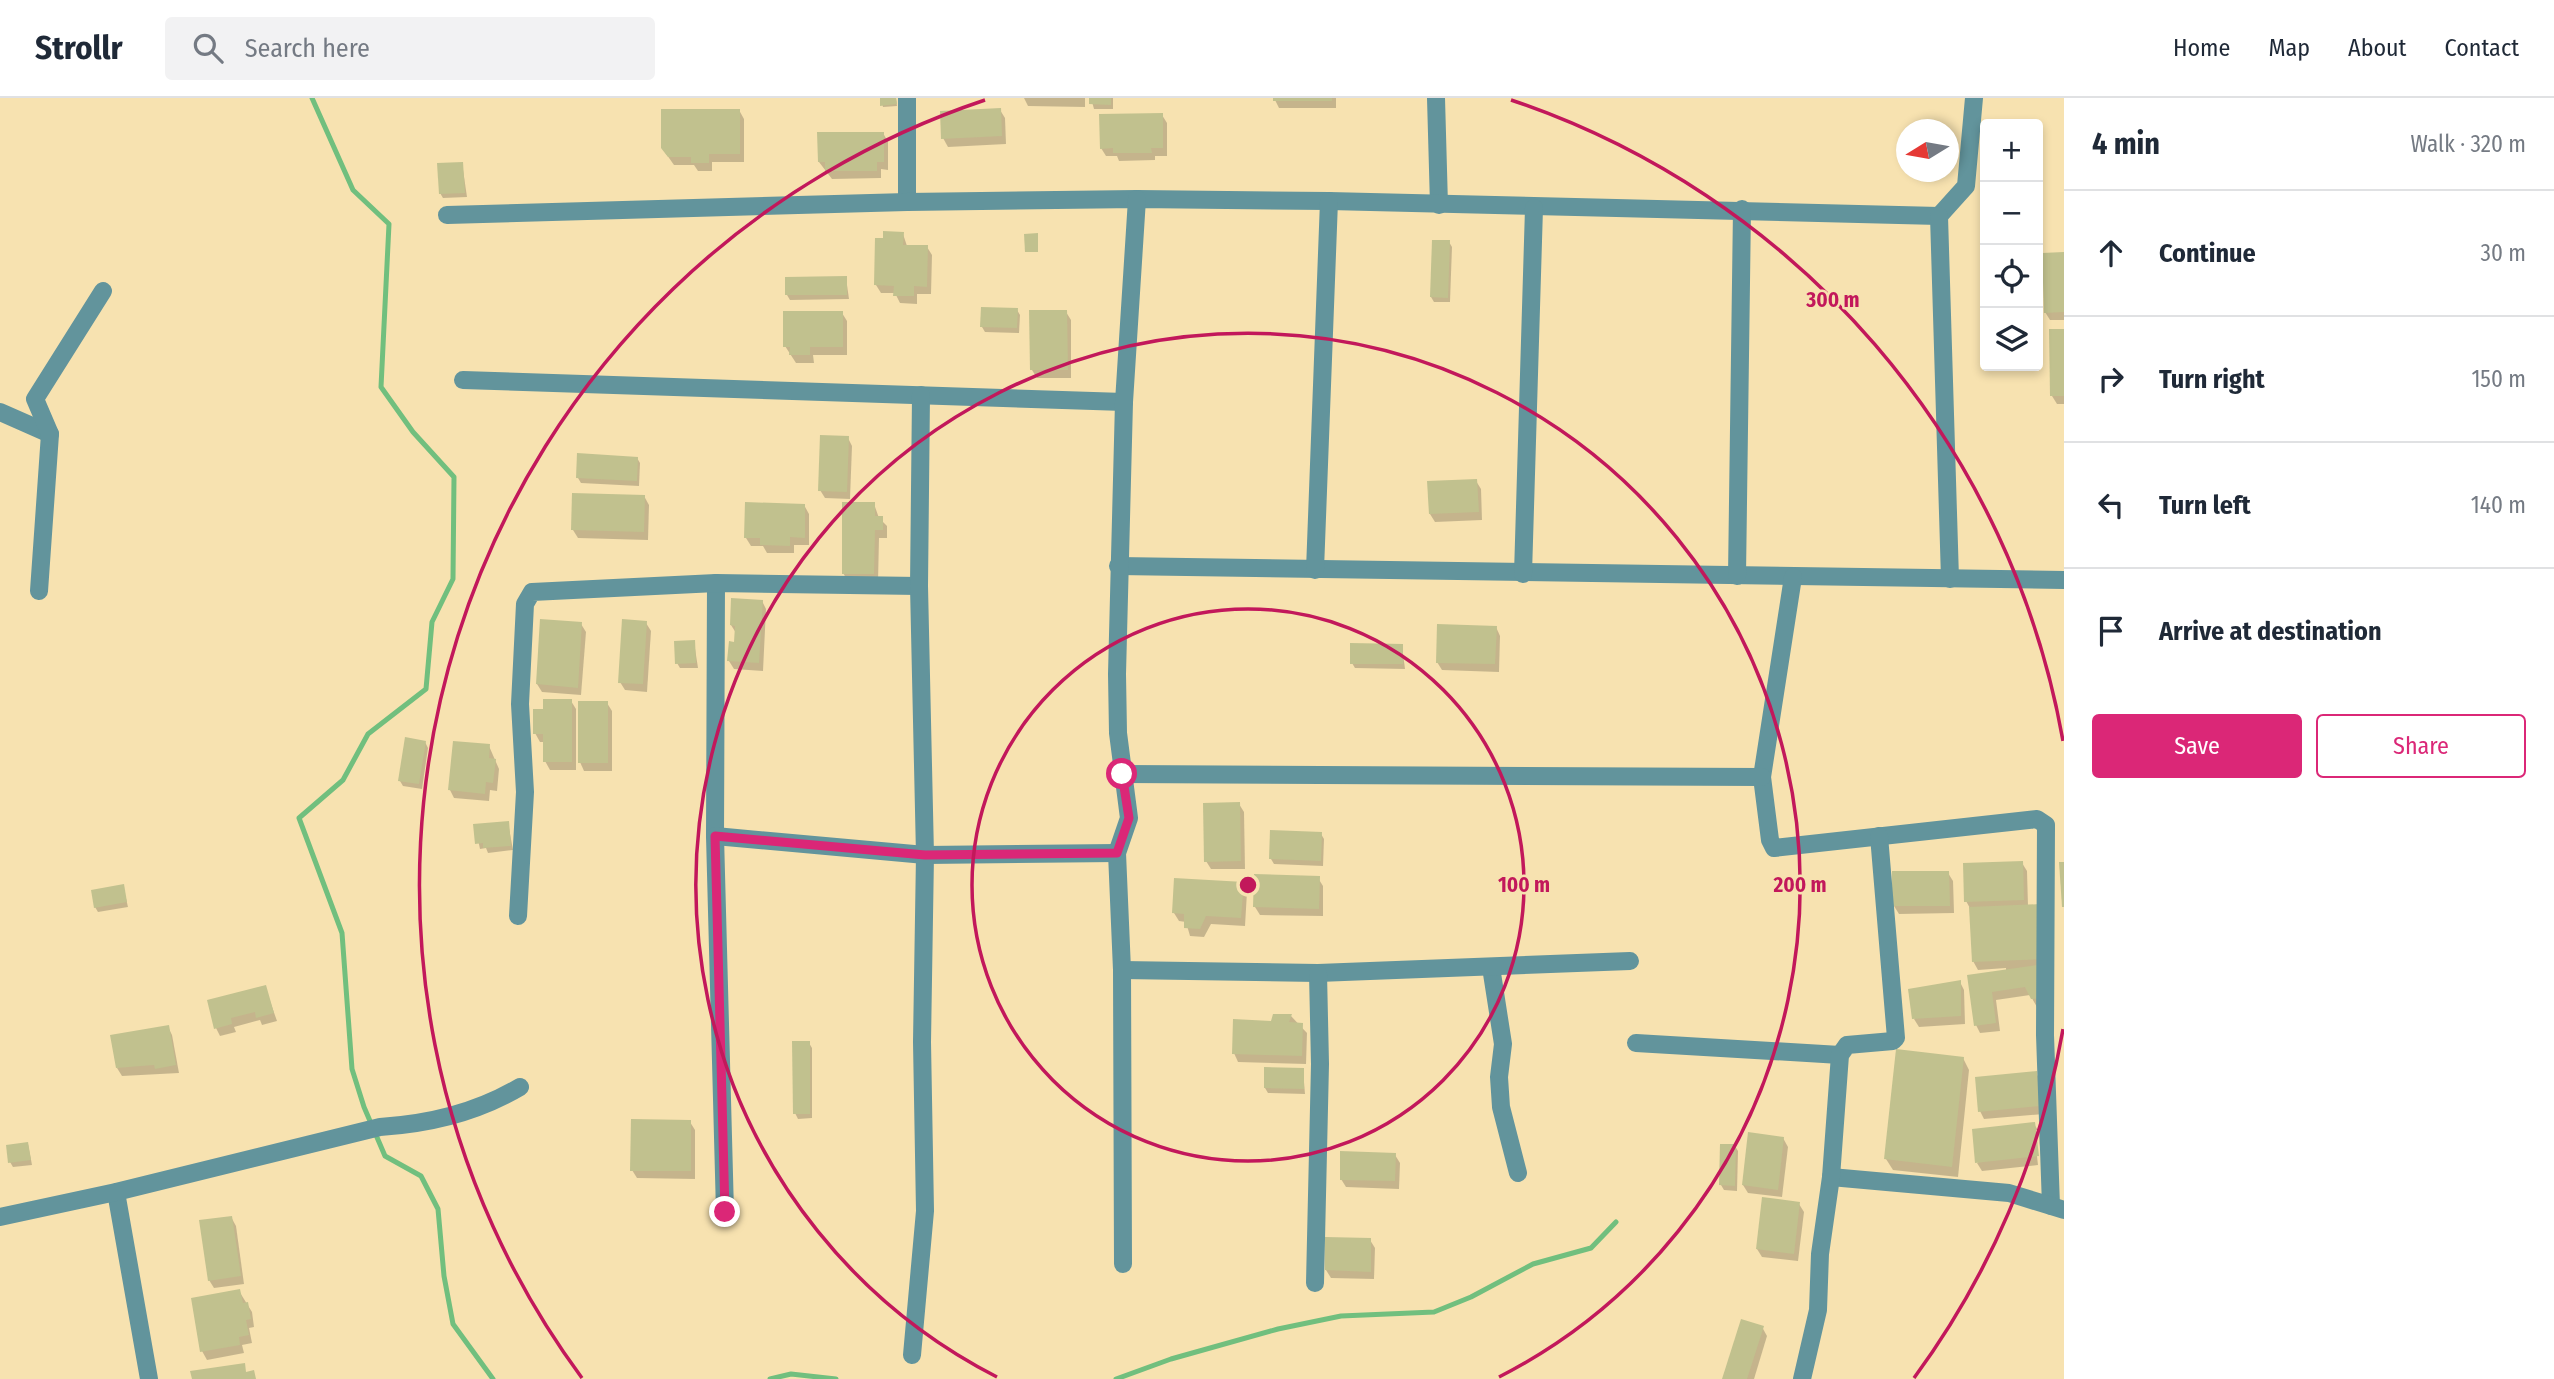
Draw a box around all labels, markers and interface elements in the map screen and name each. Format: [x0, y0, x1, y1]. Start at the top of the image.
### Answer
search box [165, 17, 655, 80]
text: Strollr [35, 28, 123, 68]
icon: search [189, 29, 227, 67]
text: Search here [245, 33, 370, 64]
text: Home [2173, 34, 2230, 62]
text: Map [2268, 34, 2310, 62]
text: About [2348, 34, 2406, 62]
text: Contact [2444, 34, 2519, 62]
north arrow [1896, 119, 1959, 182]
map controls [1980, 119, 2043, 371]
button: + [1980, 119, 2043, 182]
text: 4 min [2092, 126, 2160, 162]
text: Walk · 320 m [2411, 130, 2526, 158]
button: − [1980, 182, 2043, 245]
icon: ahead [2092, 234, 2130, 272]
text: Continue [2159, 238, 2256, 269]
text: 30 m [2481, 239, 2526, 267]
button: locate [1980, 245, 2043, 308]
text: 300 m [1805, 287, 1860, 313]
button: layers [1980, 308, 2043, 371]
icon: right [2092, 360, 2130, 398]
text: Turn right [2159, 364, 2265, 395]
text: 150 m [2471, 365, 2526, 393]
icon: left [2092, 486, 2130, 524]
text: Turn left [2159, 490, 2251, 521]
text: 140 m [2471, 491, 2526, 519]
icon: arrive [2092, 612, 2130, 650]
text: Arrive at destination [2159, 616, 2382, 647]
button: Save [2092, 714, 2302, 778]
button: Share [2316, 714, 2526, 778]
route start [1106, 758, 1137, 789]
text: 100 m [1498, 872, 1550, 898]
text: 200 m [1772, 872, 1827, 898]
centre of rings [1236, 873, 1260, 897]
route end [709, 1196, 740, 1227]

